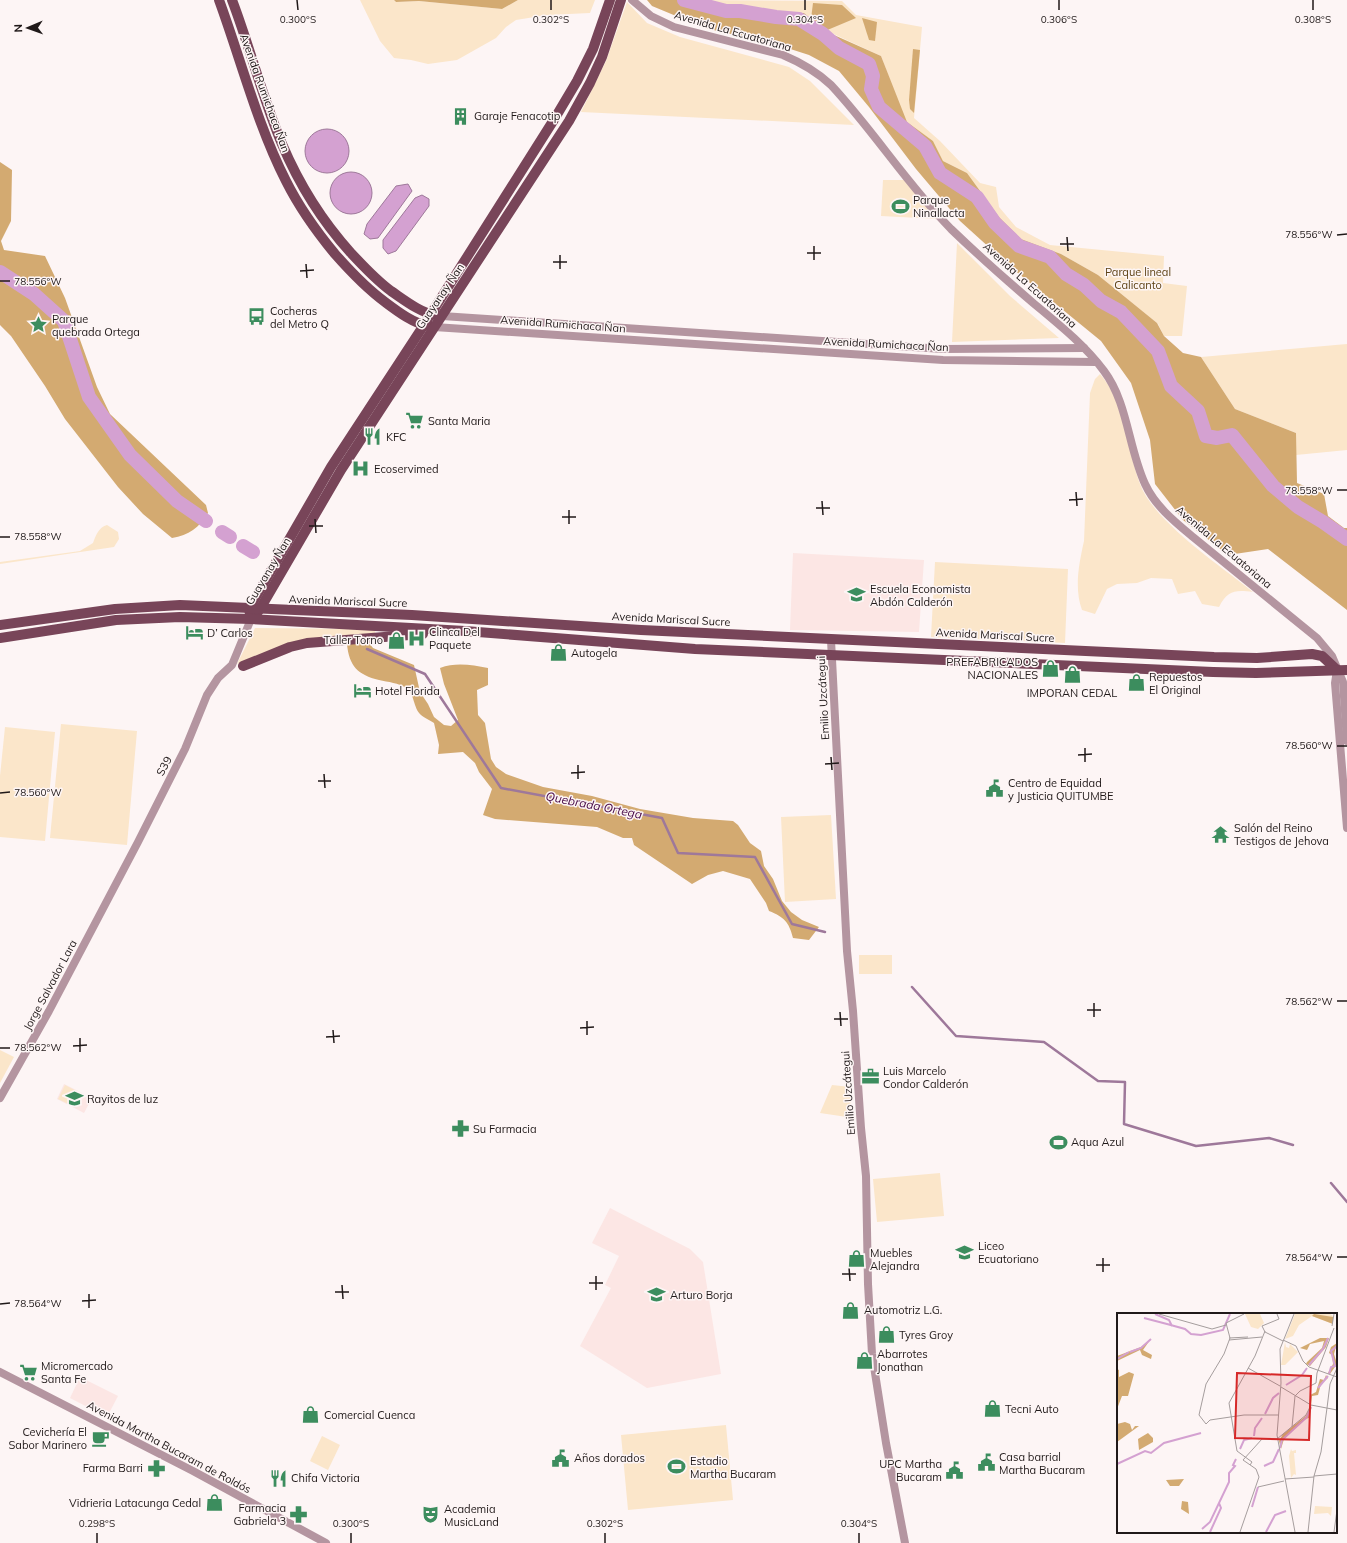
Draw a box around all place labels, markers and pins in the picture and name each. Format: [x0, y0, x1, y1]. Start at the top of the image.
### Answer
building icon: Garaje Fenacotip [451, 106, 471, 126]
place label: Garaje Fenacotip [474, 109, 561, 123]
place label: Parque Ninallacta [913, 193, 965, 220]
sports icon: Parque Ninallacta [890, 196, 910, 216]
place label: Cocheras del Metro Q [270, 304, 329, 331]
bus stop icon: Cocheras del Metro Q [247, 307, 267, 327]
place label: Parque quebrada Ortega [52, 312, 140, 339]
place icon: Parque quebrada Ortega [29, 315, 49, 335]
supermarket icon: Santa Maria [405, 411, 425, 431]
place label: Santa Maria [428, 414, 490, 428]
restaurant icon: KFC [363, 427, 383, 447]
place label: KFC [386, 430, 407, 444]
hospital icon: Ecoservimed [351, 459, 371, 479]
place label: Ecoservimed [374, 462, 439, 476]
place label: Escuela Economista Abdón Calderón [870, 582, 971, 609]
school or university icon: Escuela Economista Abdón Calderón [847, 585, 867, 605]
hotel icon: D’ Carlos [184, 623, 204, 643]
place label: Clinca Del Paquete [429, 625, 480, 652]
place label: D’ Carlos [207, 626, 253, 640]
hospital icon: Clinca Del Paquete [406, 628, 426, 648]
shop icon: Taller Torno [386, 630, 406, 650]
place label: Taller Torno [324, 633, 383, 647]
shop icon: Autogela [548, 643, 568, 663]
place label: Autogela [571, 646, 617, 660]
place label: PREFABRICADOS NACIONALES [946, 655, 1038, 682]
shop icon: PREFABRICADOS NACIONALES [1041, 658, 1061, 678]
shop icon: IMPORAN CEDAL [1062, 665, 1082, 685]
place label: Repuestos El Original [1149, 670, 1202, 697]
shop icon: Repuestos El Original [1126, 673, 1146, 693]
hotel icon: Hotel Florida [352, 681, 372, 701]
place label: Hotel Florida [375, 684, 440, 698]
place label: IMPORAN CEDAL [1027, 686, 1117, 700]
place label: Centro de Equidad y Justicia QUITUMBE [1008, 776, 1114, 803]
public building icon: Centro de Equidad y Justicia QUITUMBE [985, 779, 1005, 799]
place label: Salón del Reino Testigos de Jehova [1234, 821, 1329, 848]
temple icon: Salón del Reino Testigos de Jehova [1211, 824, 1231, 844]
place label: Luis Marcelo Condor Calderón [883, 1064, 968, 1091]
office icon: Luis Marcelo Condor Calderón [860, 1067, 880, 1087]
school or university icon: Rayitos de luz [64, 1089, 84, 1109]
place label: Rayitos de luz [87, 1092, 158, 1106]
pharmacy icon: Su Farmacia [450, 1119, 470, 1139]
place label: Su Farmacia [473, 1122, 537, 1136]
sports icon: Aqua Azul [1048, 1132, 1068, 1152]
place label: Aqua Azul [1071, 1135, 1124, 1149]
place label: Liceo Ecuatoriano [978, 1239, 1039, 1266]
school or university icon: Liceo Ecuatoriano [955, 1242, 975, 1262]
place label: Muebles Alejandra [870, 1246, 920, 1273]
shop icon: Muebles Alejandra [847, 1249, 867, 1269]
school or university icon: Arturo Borja [647, 1285, 667, 1305]
place label: Arturo Borja [670, 1288, 733, 1302]
shop icon: Automotriz L.G. [841, 1300, 861, 1320]
place label: Automotriz L.G. [864, 1303, 942, 1317]
shop icon: Tyres Groy [876, 1325, 896, 1345]
place label: Tyres Groy [899, 1328, 953, 1342]
place label: Abarrotes Jonathan [877, 1347, 928, 1374]
shop icon: Abarrotes Jonathan [854, 1350, 874, 1370]
place label: Micromercado Santa Fe [41, 1359, 113, 1386]
supermarket icon: Micromercado Santa Fe [18, 1362, 38, 1382]
shop icon: Tecni Auto [982, 1399, 1002, 1419]
place label: Tecni Auto [1005, 1402, 1059, 1416]
shop icon: Comercial Cuenca [301, 1405, 321, 1425]
place label: Comercial Cuenca [324, 1408, 415, 1422]
place label: Cevichería El Sabor Marinero [9, 1425, 87, 1452]
cafe icon: Cevichería El Sabor Marinero [90, 1428, 110, 1448]
public building icon: Años dorados [551, 1448, 571, 1468]
place label: Casa barrial Martha Bucaram [999, 1450, 1085, 1477]
place label: Años dorados [574, 1451, 645, 1465]
public building icon: Casa barrial Martha Bucaram [976, 1453, 996, 1473]
place label: Estadio Martha Bucaram [690, 1454, 776, 1481]
sports icon: Estadio Martha Bucaram [667, 1457, 687, 1477]
place label: UPC Martha Bucaram [879, 1457, 942, 1484]
pharmacy icon: Farma Barri [146, 1458, 166, 1478]
public building icon: UPC Martha Bucaram [945, 1460, 965, 1480]
place label: Farma Barri [83, 1461, 143, 1475]
restaurant icon: Chifa Victoria [268, 1468, 288, 1488]
place label: Chifa Victoria [291, 1471, 360, 1485]
shop icon: Vidrieria Latacunga Cedal [204, 1493, 224, 1513]
place label: Vidrieria Latacunga Cedal [69, 1496, 201, 1510]
place label: Farmacia Gabriela 3 [233, 1501, 286, 1528]
place label: Academia MusicLand [444, 1502, 499, 1529]
pharmacy icon: Farmacia Gabriela 3 [289, 1504, 309, 1524]
theatre icon: Academia MusicLand [421, 1505, 441, 1525]

